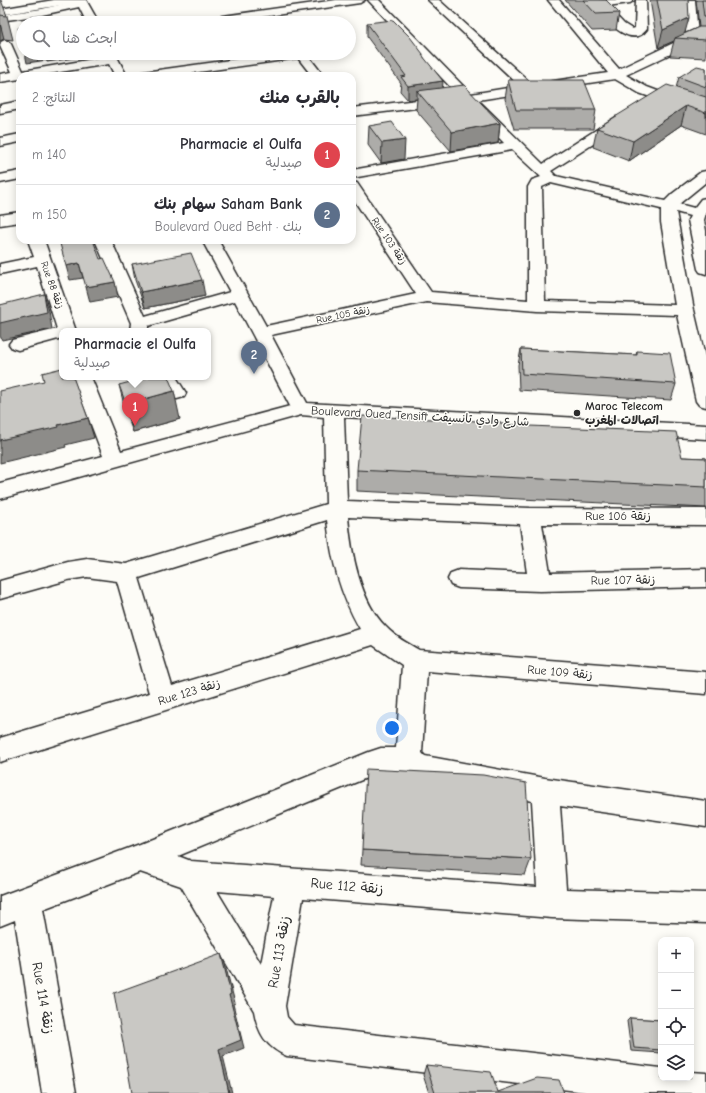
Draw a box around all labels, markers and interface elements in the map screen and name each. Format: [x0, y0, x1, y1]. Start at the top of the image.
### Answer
search box [16, 16, 356, 60]
icon: search [30, 27, 52, 49]
text: ابحث هنا [62, 29, 117, 47]
text: بالقرب منك [259, 88, 340, 107]
text: النتائج: 2 [32, 90, 76, 105]
text: Pharmacie el Oulfa [180, 135, 302, 153]
text: 140 m [32, 147, 66, 162]
text: 1 [324, 147, 330, 162]
text: صيدلية [265, 155, 302, 170]
text: Saham Bank سهام بنك [154, 195, 302, 213]
text: 150 m [32, 207, 67, 222]
text: 2 [324, 207, 330, 222]
street label: Rue 103 زنقة [369, 215, 409, 267]
text: بنك · Boulevard Oued Beht [155, 219, 302, 234]
street label: Rue 88 زنقة [38, 260, 66, 310]
street label: Rue 105 زنقة [315, 303, 371, 327]
popup [59, 328, 211, 380]
text: Pharmacie el Oulfa [74, 335, 196, 353]
pin: 2 [241, 341, 267, 374]
text: صيدلية [74, 355, 110, 370]
pin: 1 [122, 393, 148, 426]
place label: Maroc Telecom اتصالات المغرب [585, 399, 663, 427]
street label: Boulevard Oued Tensift شارع وادي تانسيفت [310, 403, 529, 431]
marker: Maroc Telecom اتصالات المغرب [572, 408, 582, 418]
street label: Rue 106 زنقة [585, 509, 651, 523]
street label: Rue 107 زنقة [591, 572, 655, 588]
street label: Rue 109 زنقة [527, 662, 593, 682]
street label: Rue 123 زنقة [156, 676, 222, 708]
your location [382, 718, 402, 738]
street label: Rue 112 زنقة [310, 874, 384, 898]
street label: Rue 113 زنقة [264, 915, 294, 989]
map controls [658, 937, 694, 1081]
button: + [658, 937, 694, 973]
street label: Rue 114 زنقة [28, 961, 58, 1035]
button: − [658, 973, 694, 1009]
button: locate [658, 1009, 694, 1045]
button: layers [658, 1045, 694, 1081]

